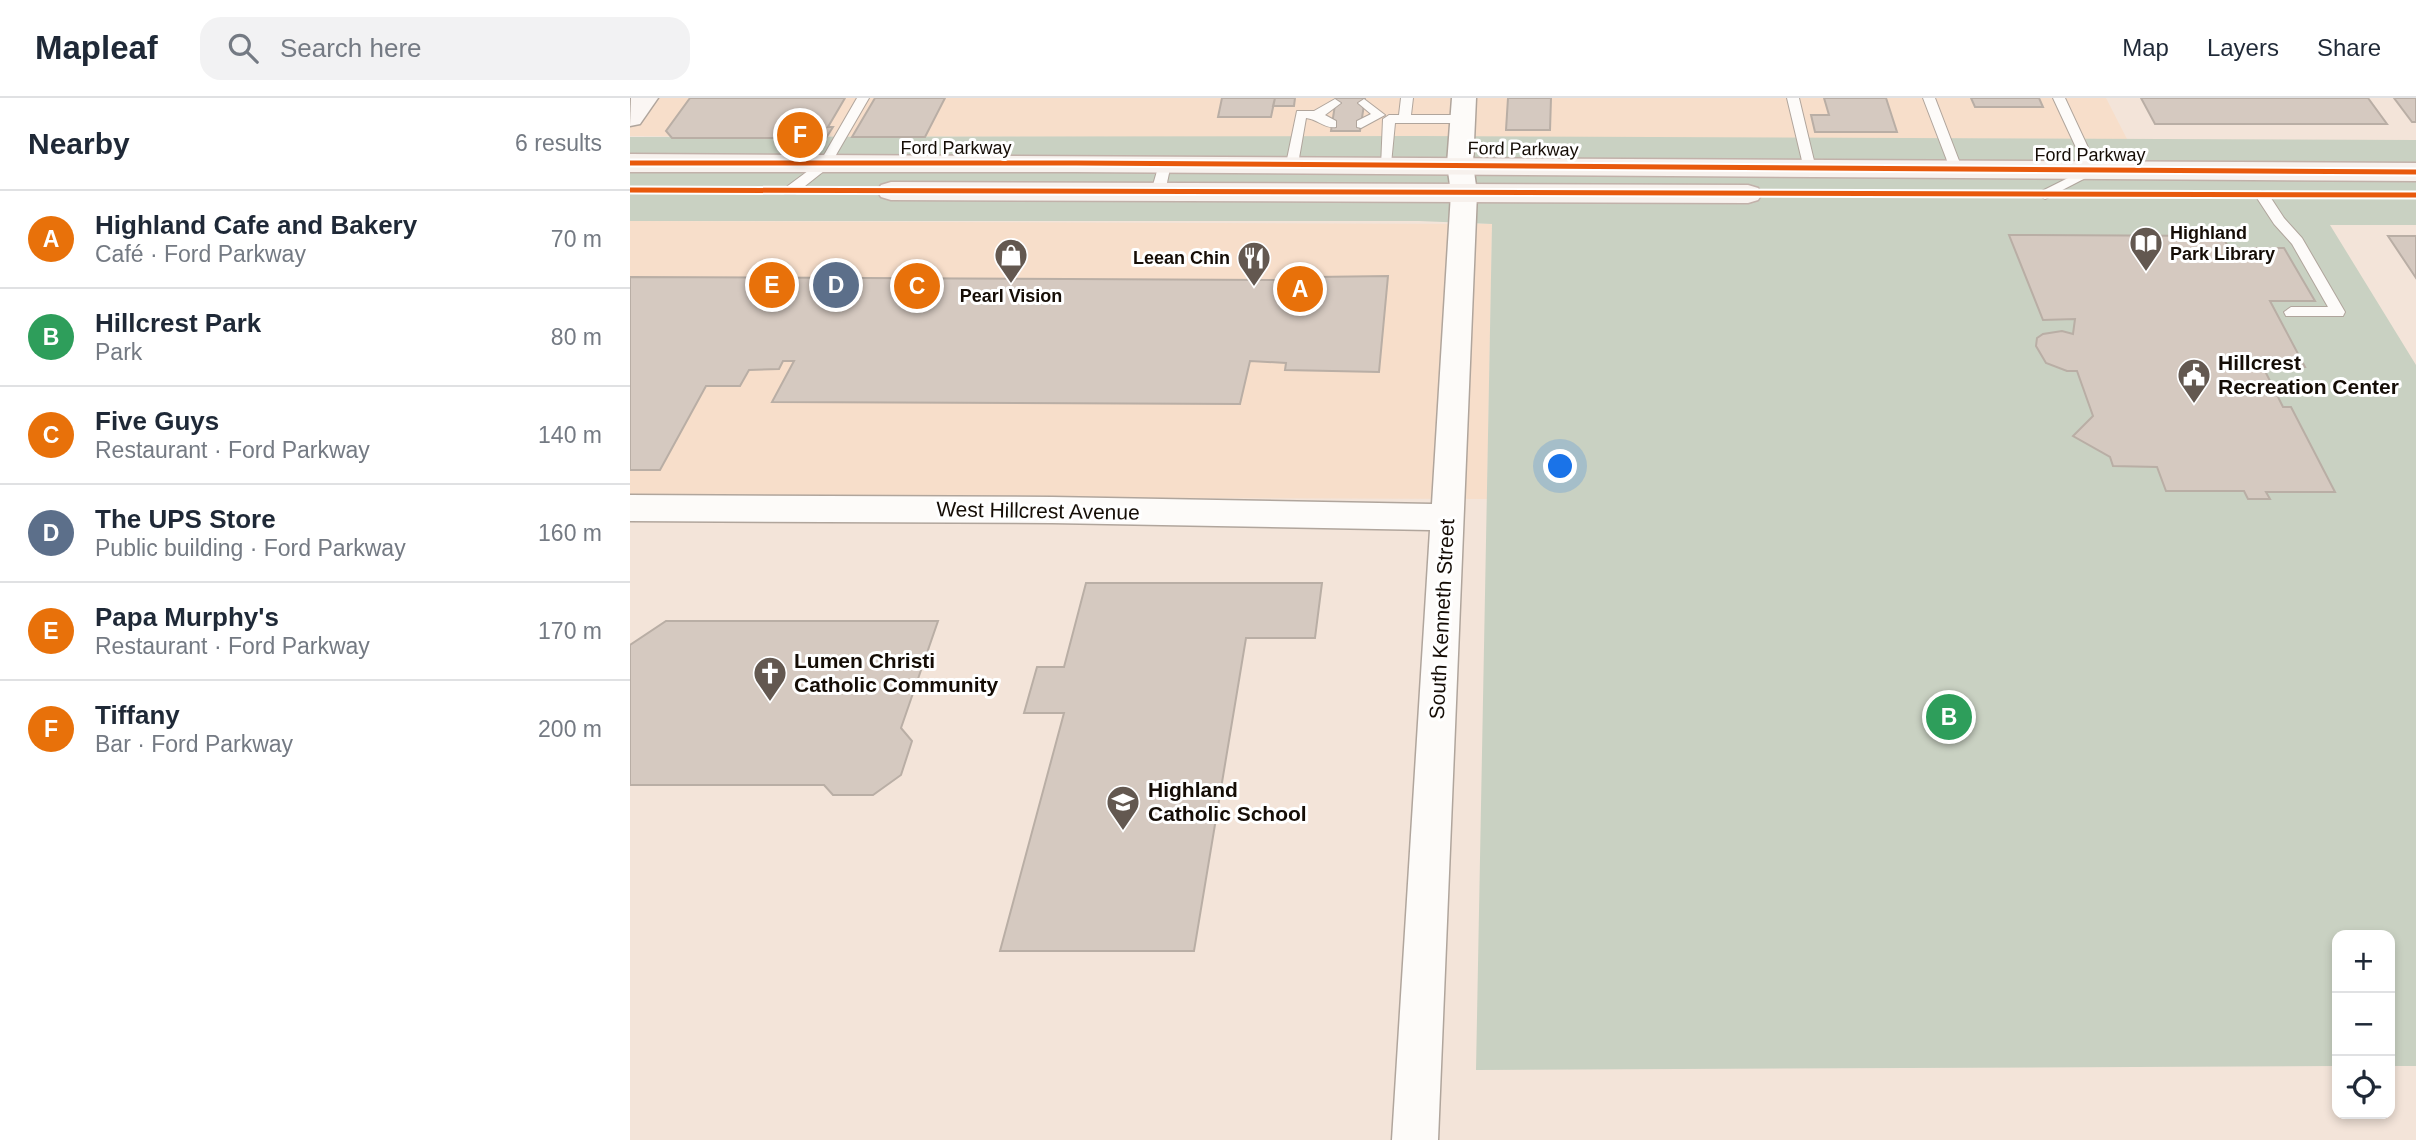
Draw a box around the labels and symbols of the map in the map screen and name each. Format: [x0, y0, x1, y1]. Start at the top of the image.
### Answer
pin: F [777, 109, 823, 161]
street label: Ford Parkway [900, 138, 1012, 158]
street label: Ford Parkway [1467, 138, 1579, 160]
street label: Ford Parkway [2034, 145, 2146, 165]
place label: Highland Park Library [2170, 223, 2275, 264]
library icon: Highland Park Library [2127, 224, 2165, 273]
shop icon: Pearl Vision [992, 236, 1030, 285]
restaurant icon: Leean Chin [1235, 239, 1273, 288]
place label: Leean Chin [1133, 248, 1230, 268]
pin: E [749, 259, 795, 311]
pin: D [813, 259, 859, 311]
pin: C [894, 260, 940, 312]
pin: A [1277, 263, 1323, 315]
place label: Pearl Vision [960, 286, 1062, 306]
place label: Hillcrest Recreation Center [2218, 351, 2399, 398]
public building icon: Hillcrest Recreation Center [2175, 356, 2213, 405]
your location [1543, 449, 1577, 483]
street label: West Hillcrest Avenue [936, 497, 1140, 524]
street label: South Kenneth Street [1425, 518, 1458, 720]
place label: Lumen Christi Catholic Community [794, 649, 998, 696]
church icon: Lumen Christi Catholic Community [751, 654, 789, 703]
pin: B [1926, 691, 1972, 743]
place label: Highland Catholic School [1148, 778, 1307, 825]
school or university icon: Highland Catholic School [1104, 783, 1142, 832]

